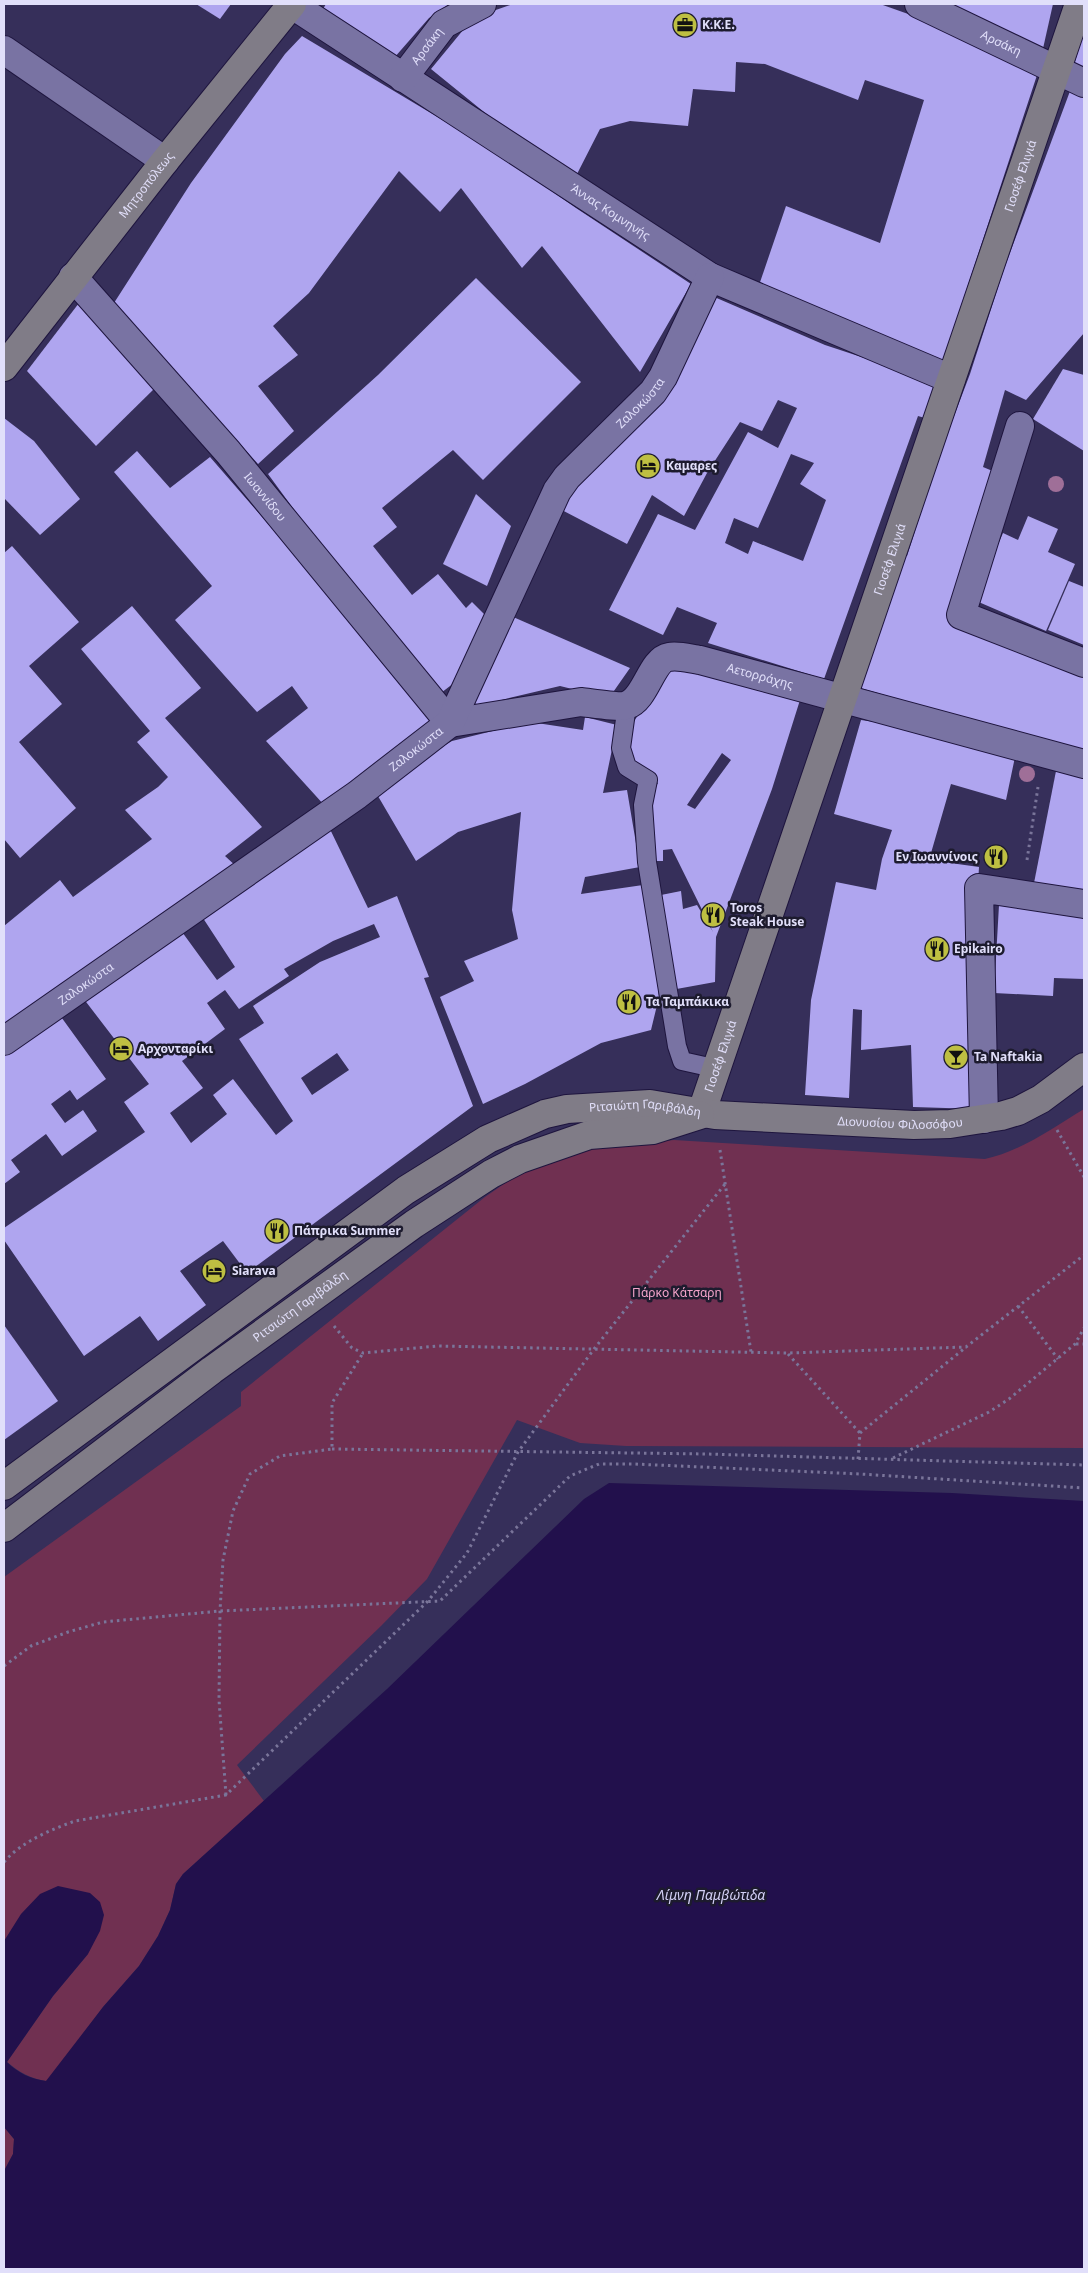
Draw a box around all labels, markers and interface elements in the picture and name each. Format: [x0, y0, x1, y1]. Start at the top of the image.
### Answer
office icon: Κ.Κ.Ε. [672, 12, 698, 38]
place label: Κ.Κ.Ε. [702, 16, 735, 33]
street label: Αρσάκη [407, 23, 447, 68]
street label: Αρσάκη [978, 26, 1024, 60]
street label: Γιοσέφ Ελιγιά [1000, 137, 1040, 214]
street label: Μητροπόλεως [114, 148, 177, 222]
street label: Άννας Κομνηνής [567, 179, 654, 244]
street label: Ζαλοκώστα [612, 374, 669, 432]
hotel icon: Καμαρες [635, 453, 661, 479]
place label: Καμαρες [666, 457, 717, 474]
street label: Ιωαννίδου [240, 469, 290, 525]
street label: Γιοσέφ Ελιγιά [869, 520, 910, 597]
street label: Αετορράχης [725, 659, 796, 693]
street label: Ζαλοκώστα [385, 722, 447, 775]
restaurant icon: Εν Ιωαννίνοις [983, 844, 1009, 870]
place label: Εν Ιωαννίνοις [896, 848, 978, 865]
place label: Toros Steak House [730, 899, 804, 930]
restaurant icon: Toros Steak House [700, 902, 726, 928]
restaurant icon: Epikairo [924, 936, 950, 962]
place label: Epikairo [954, 940, 1003, 957]
street label: Ζαλοκώστα [55, 958, 117, 1009]
restaurant icon: Τα Ταμπάκικα [616, 989, 642, 1015]
place label: Τα Ταμπάκικα [646, 993, 729, 1010]
street label: Γιοσέφ Ελιγιά [700, 1017, 740, 1094]
hotel icon: Αρχονταρίκι [108, 1036, 134, 1062]
place label: Αρχονταρίκι [138, 1040, 213, 1057]
bar icon: Ta Naftakia [943, 1044, 969, 1070]
place label: Ta Naftakia [974, 1048, 1042, 1065]
street label: Ριτσιώτη Γαριβάλδη [588, 1095, 702, 1120]
street label: Διονυσίου Φιλοσόφου [837, 1112, 964, 1133]
restaurant icon: Πάπρικα Summer [264, 1218, 290, 1244]
place label: Πάπρικα Summer [294, 1222, 401, 1239]
hotel icon: Siarava [201, 1258, 227, 1284]
place label: Siarava [232, 1262, 276, 1279]
street label: Ριτσιώτη Γαριβάλδη [249, 1266, 351, 1346]
park label: Πάρκο Κάτσαρη [632, 1284, 722, 1301]
water label: Λίμνη Παμβώτιδα [656, 1885, 765, 1904]

